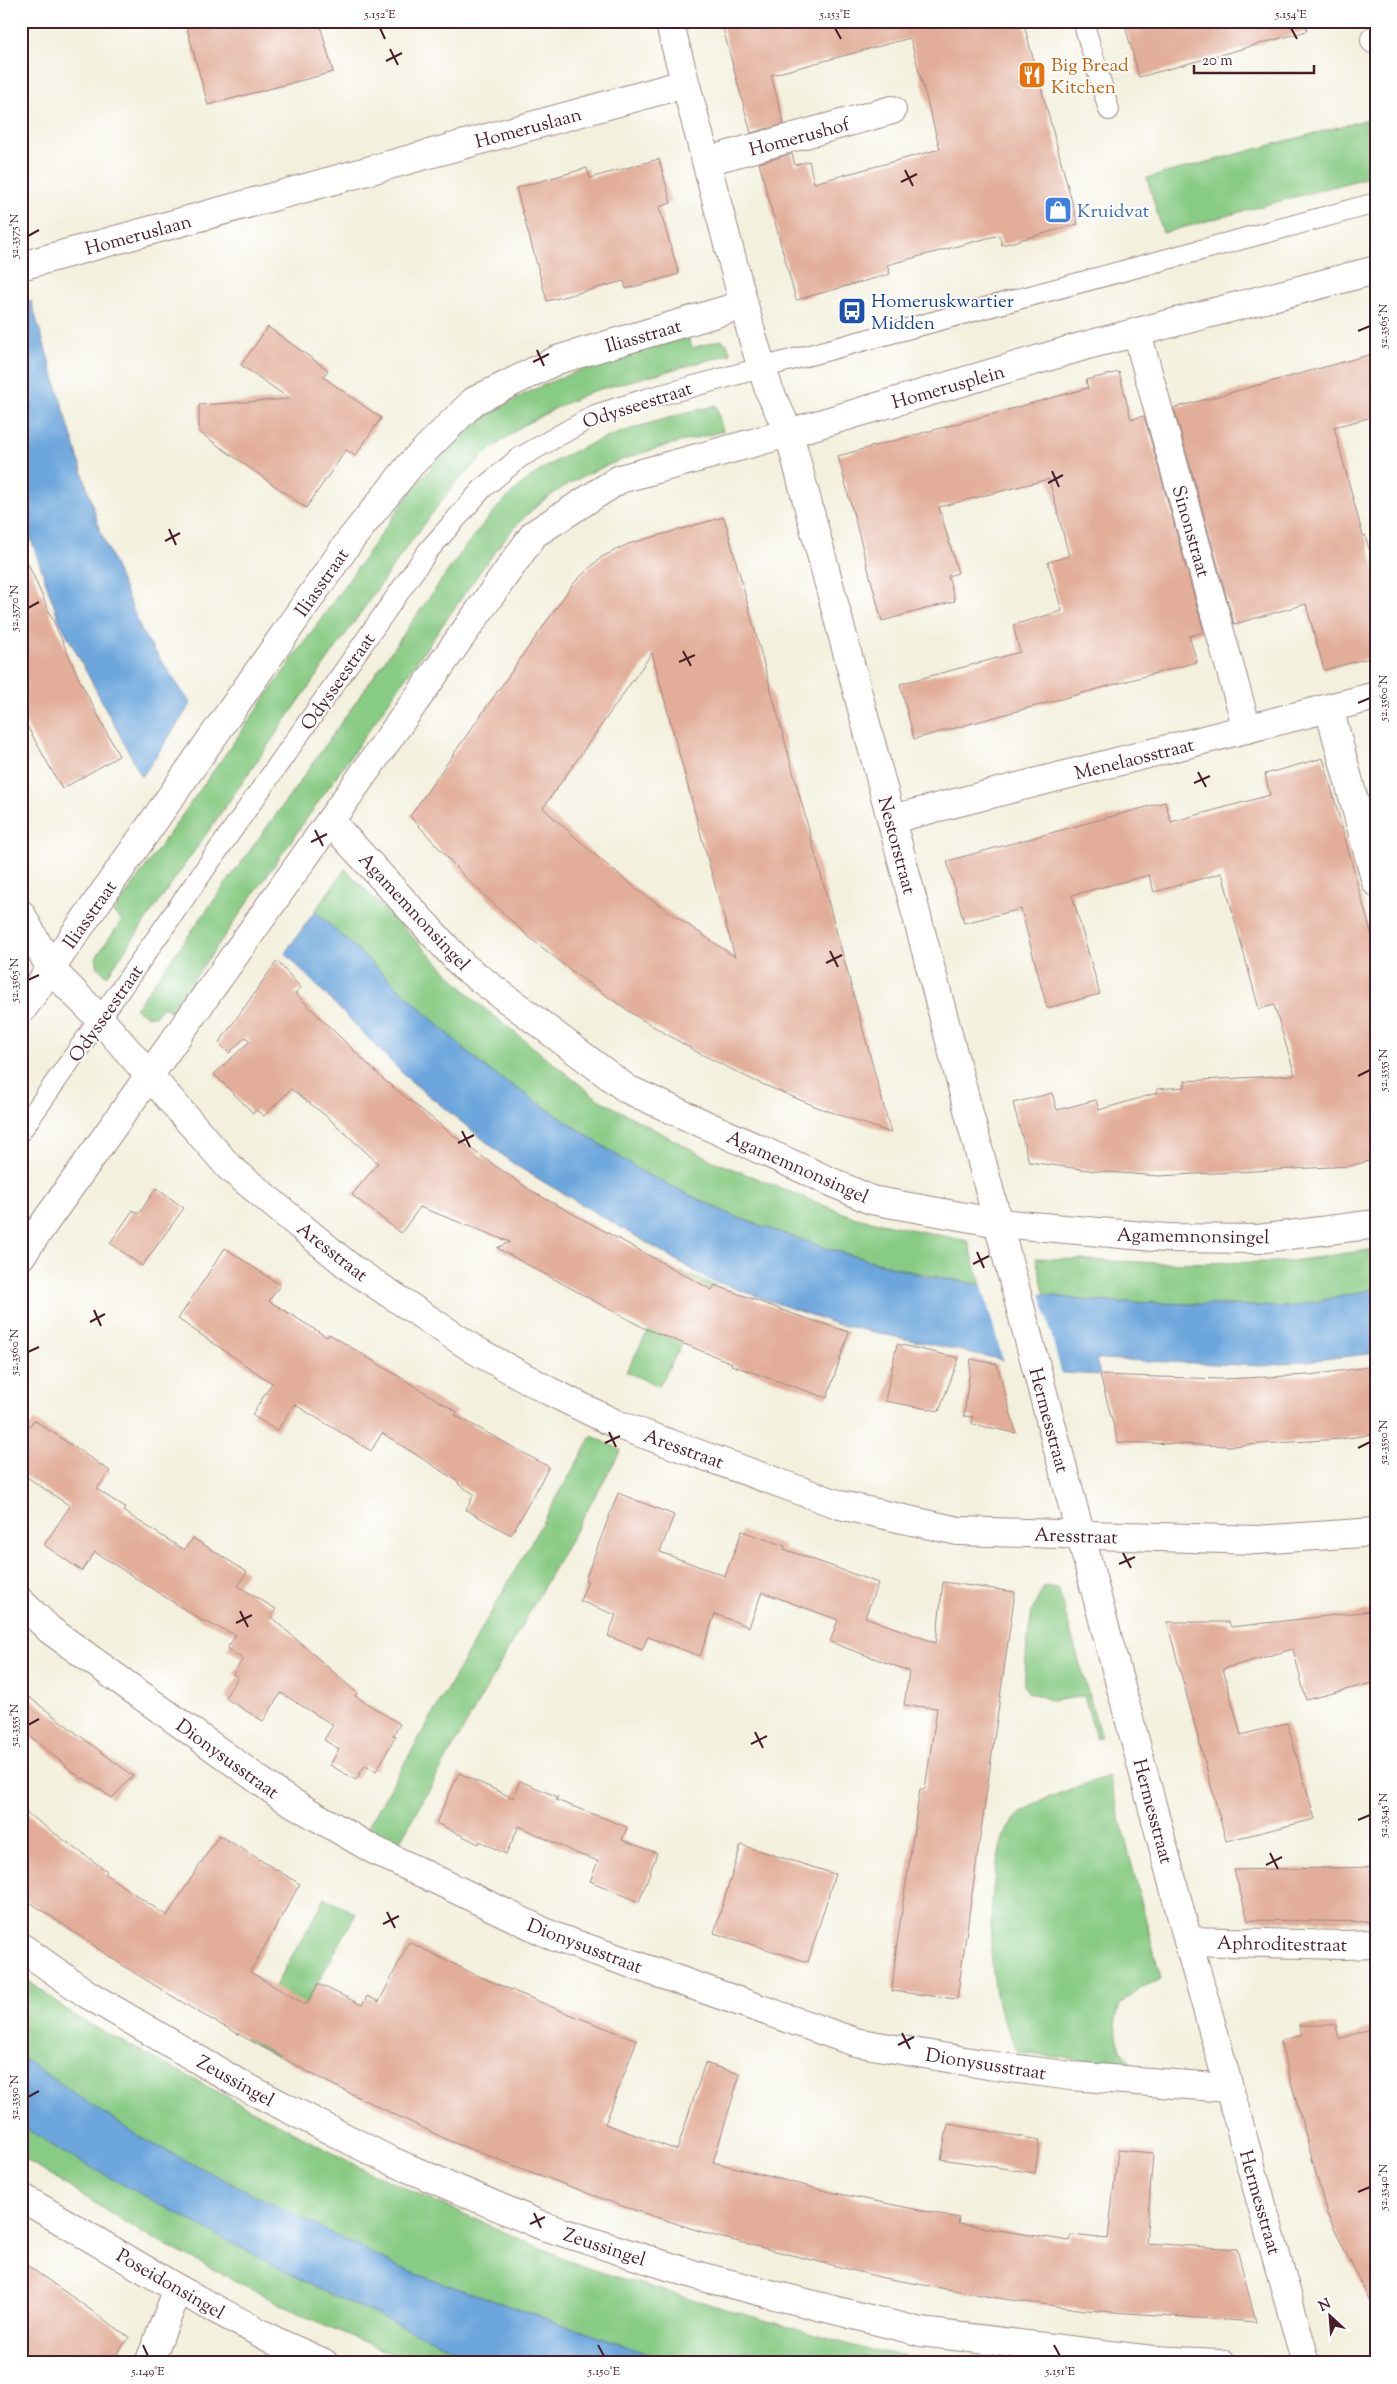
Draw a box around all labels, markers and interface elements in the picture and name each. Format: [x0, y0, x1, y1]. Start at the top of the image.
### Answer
text: 5.152°E [363, 6, 396, 24]
text: 5.153°E [819, 6, 851, 24]
text: 5.154°E [1274, 6, 1308, 24]
scale bar [1194, 42, 1314, 74]
text: 20 m [1202, 51, 1233, 72]
place label: Big Bread Kitchen [1051, 53, 1129, 102]
restaurant icon: Big Bread Kitchen [1017, 60, 1047, 90]
street label: Homeruslaan [472, 102, 585, 157]
street label: Homerushof [746, 112, 854, 165]
shop icon: Kruidvat [1043, 195, 1073, 225]
place label: Kruidvat [1077, 199, 1150, 226]
street label: Homeruslaan [82, 209, 195, 264]
text: 52.3575°N [6, 213, 24, 259]
place label: Homeruskwartier Midden [871, 289, 1014, 338]
bus stop icon: Homeruskwartier Midden [837, 296, 867, 326]
text: 52.3565°N [1375, 303, 1393, 349]
street label: Iliasstraat [602, 314, 685, 361]
street label: Homerusplein [889, 359, 1008, 417]
street label: Odysseestraat [579, 376, 697, 437]
street label: Sinonstraat [1164, 483, 1216, 581]
street label: Iliasstraat [290, 543, 357, 623]
text: 52.3570°N [6, 584, 24, 632]
street label: Odysseestraat [295, 628, 383, 737]
text: 52.3560°N [1375, 674, 1393, 722]
street label: Menelaosstraat [1072, 732, 1198, 788]
street label: Nestorstraat [870, 794, 922, 898]
street label: Agamemnonsingel [351, 848, 475, 978]
street label: Iliasstraat [58, 875, 125, 955]
text: 52.3565°N [6, 957, 24, 1003]
street label: Odysseestraat [63, 960, 151, 1069]
text: 52.3555°N [1375, 1048, 1393, 1092]
street label: Agamemnonsingel [722, 1125, 872, 1212]
street label: Aresstraat [290, 1217, 373, 1290]
street label: Agamemnonsingel [1116, 1223, 1270, 1252]
text: 52.3560°N [6, 1328, 24, 1376]
street label: Hermesstraat [1021, 1365, 1075, 1477]
text: 52.3550°N [1375, 1419, 1393, 1465]
street label: Aresstraat [639, 1423, 727, 1477]
street label: Aresstraat [1034, 1523, 1119, 1552]
text: 52.3555°N [6, 1703, 24, 1747]
street label: Dionysusstraat [169, 1713, 284, 1807]
street label: Hermesstraat [1125, 1756, 1179, 1868]
text: 52.3545°N [1375, 1792, 1393, 1838]
street label: Dionysusstraat [522, 1913, 646, 1982]
street label: Aphroditestraat [1216, 1931, 1348, 1960]
street label: Dionysusstraat [923, 2043, 1048, 2088]
street label: Zeussingel [191, 2050, 279, 2115]
text: 52.3550°N [6, 2074, 24, 2120]
street label: Hermesstraat [1231, 2147, 1287, 2259]
text: 52.3540°N [1375, 2163, 1393, 2211]
street label: Zeussingel [560, 2222, 649, 2274]
street label: Poseidonsingel [111, 2243, 229, 2327]
north arrow [1304, 2292, 1354, 2342]
text: N [1316, 2295, 1335, 2318]
text: 5.149°E [130, 2363, 165, 2381]
text: 5.150°E [587, 2363, 621, 2381]
text: 5.151°E [1044, 2363, 1076, 2381]

